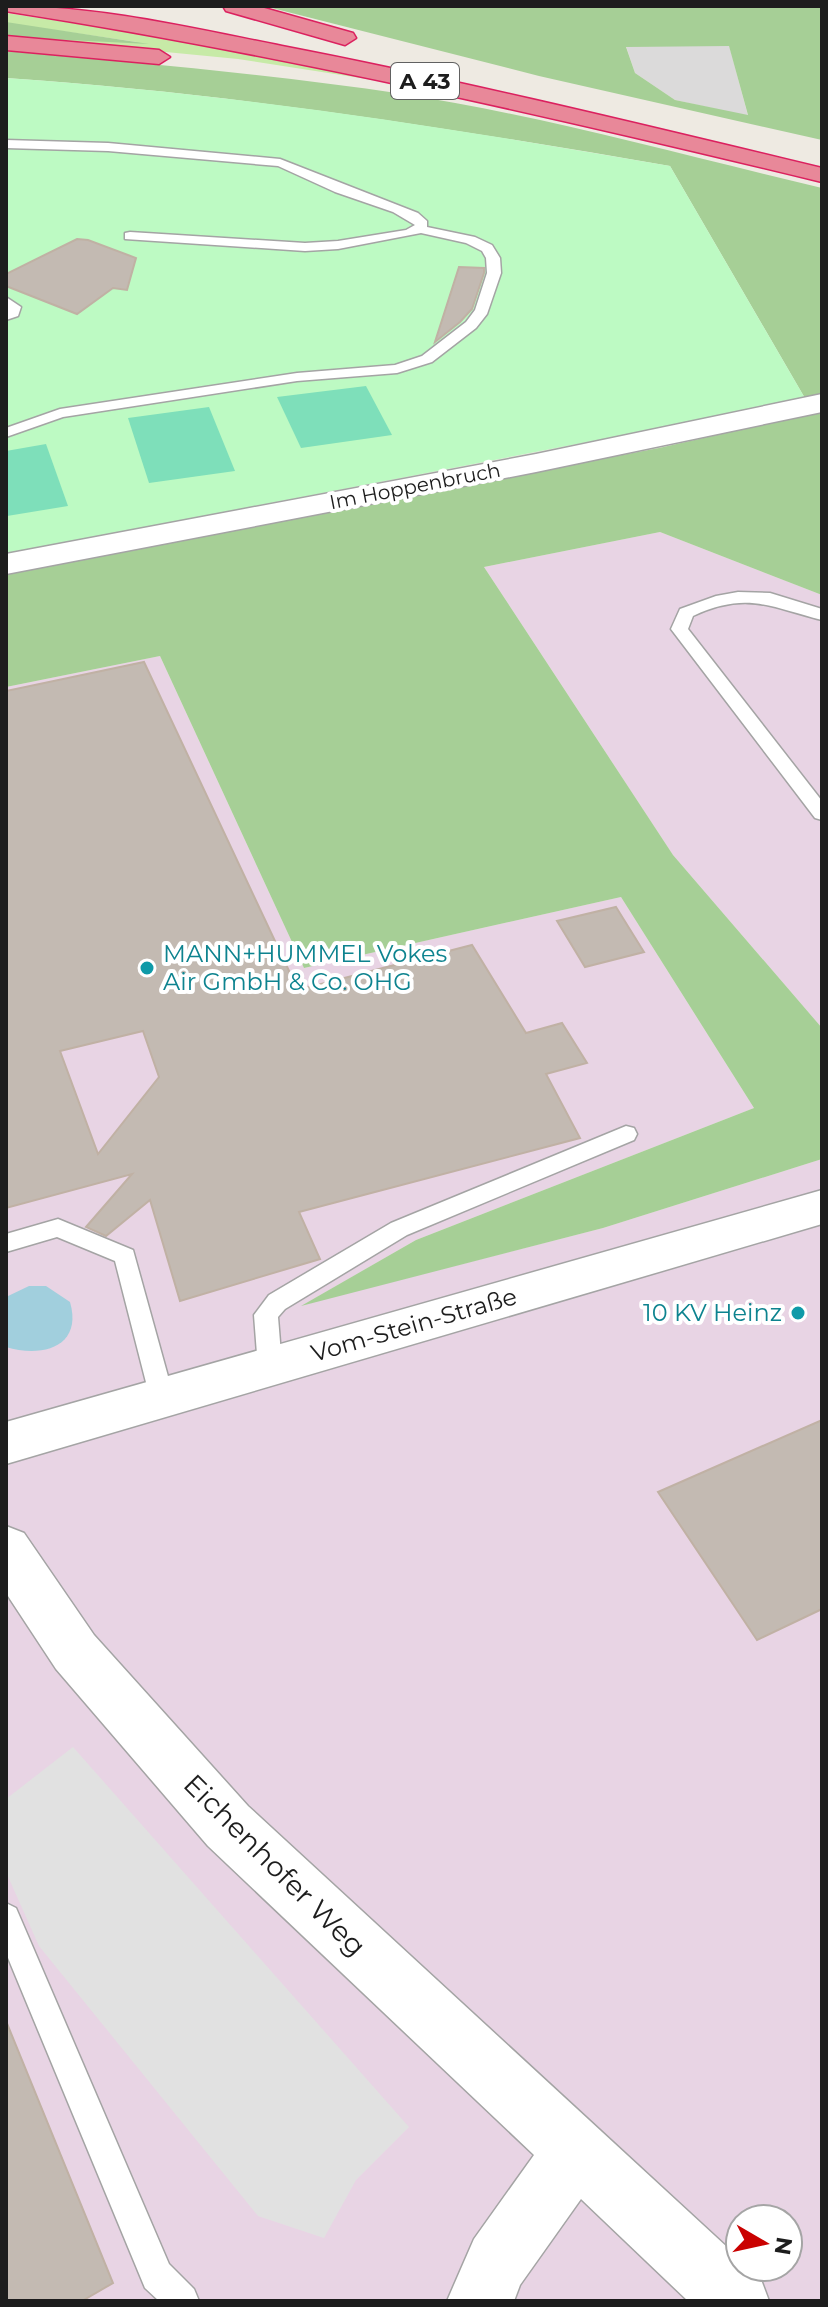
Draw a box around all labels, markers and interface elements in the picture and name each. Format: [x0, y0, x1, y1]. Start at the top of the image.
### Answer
road number: A 43 [391, 63, 459, 99]
street label: Im Hoppenbruch [327, 458, 503, 514]
place label: MANN+HUMMEL Vokes Air GmbH & Co. OHG [163, 939, 447, 996]
marker: MANN+HUMMEL Vokes Air GmbH & Co. OHG [138, 959, 156, 977]
street label: Vom-Stein-Straße [308, 1281, 520, 1368]
place label: 10 KV Heinz [643, 1298, 782, 1327]
marker: 10 KV Heinz [789, 1304, 807, 1322]
street label: Eichenhofer Weg [177, 1767, 373, 1963]
north arrow [724, 2203, 804, 2283]
text: N [769, 2235, 798, 2257]

